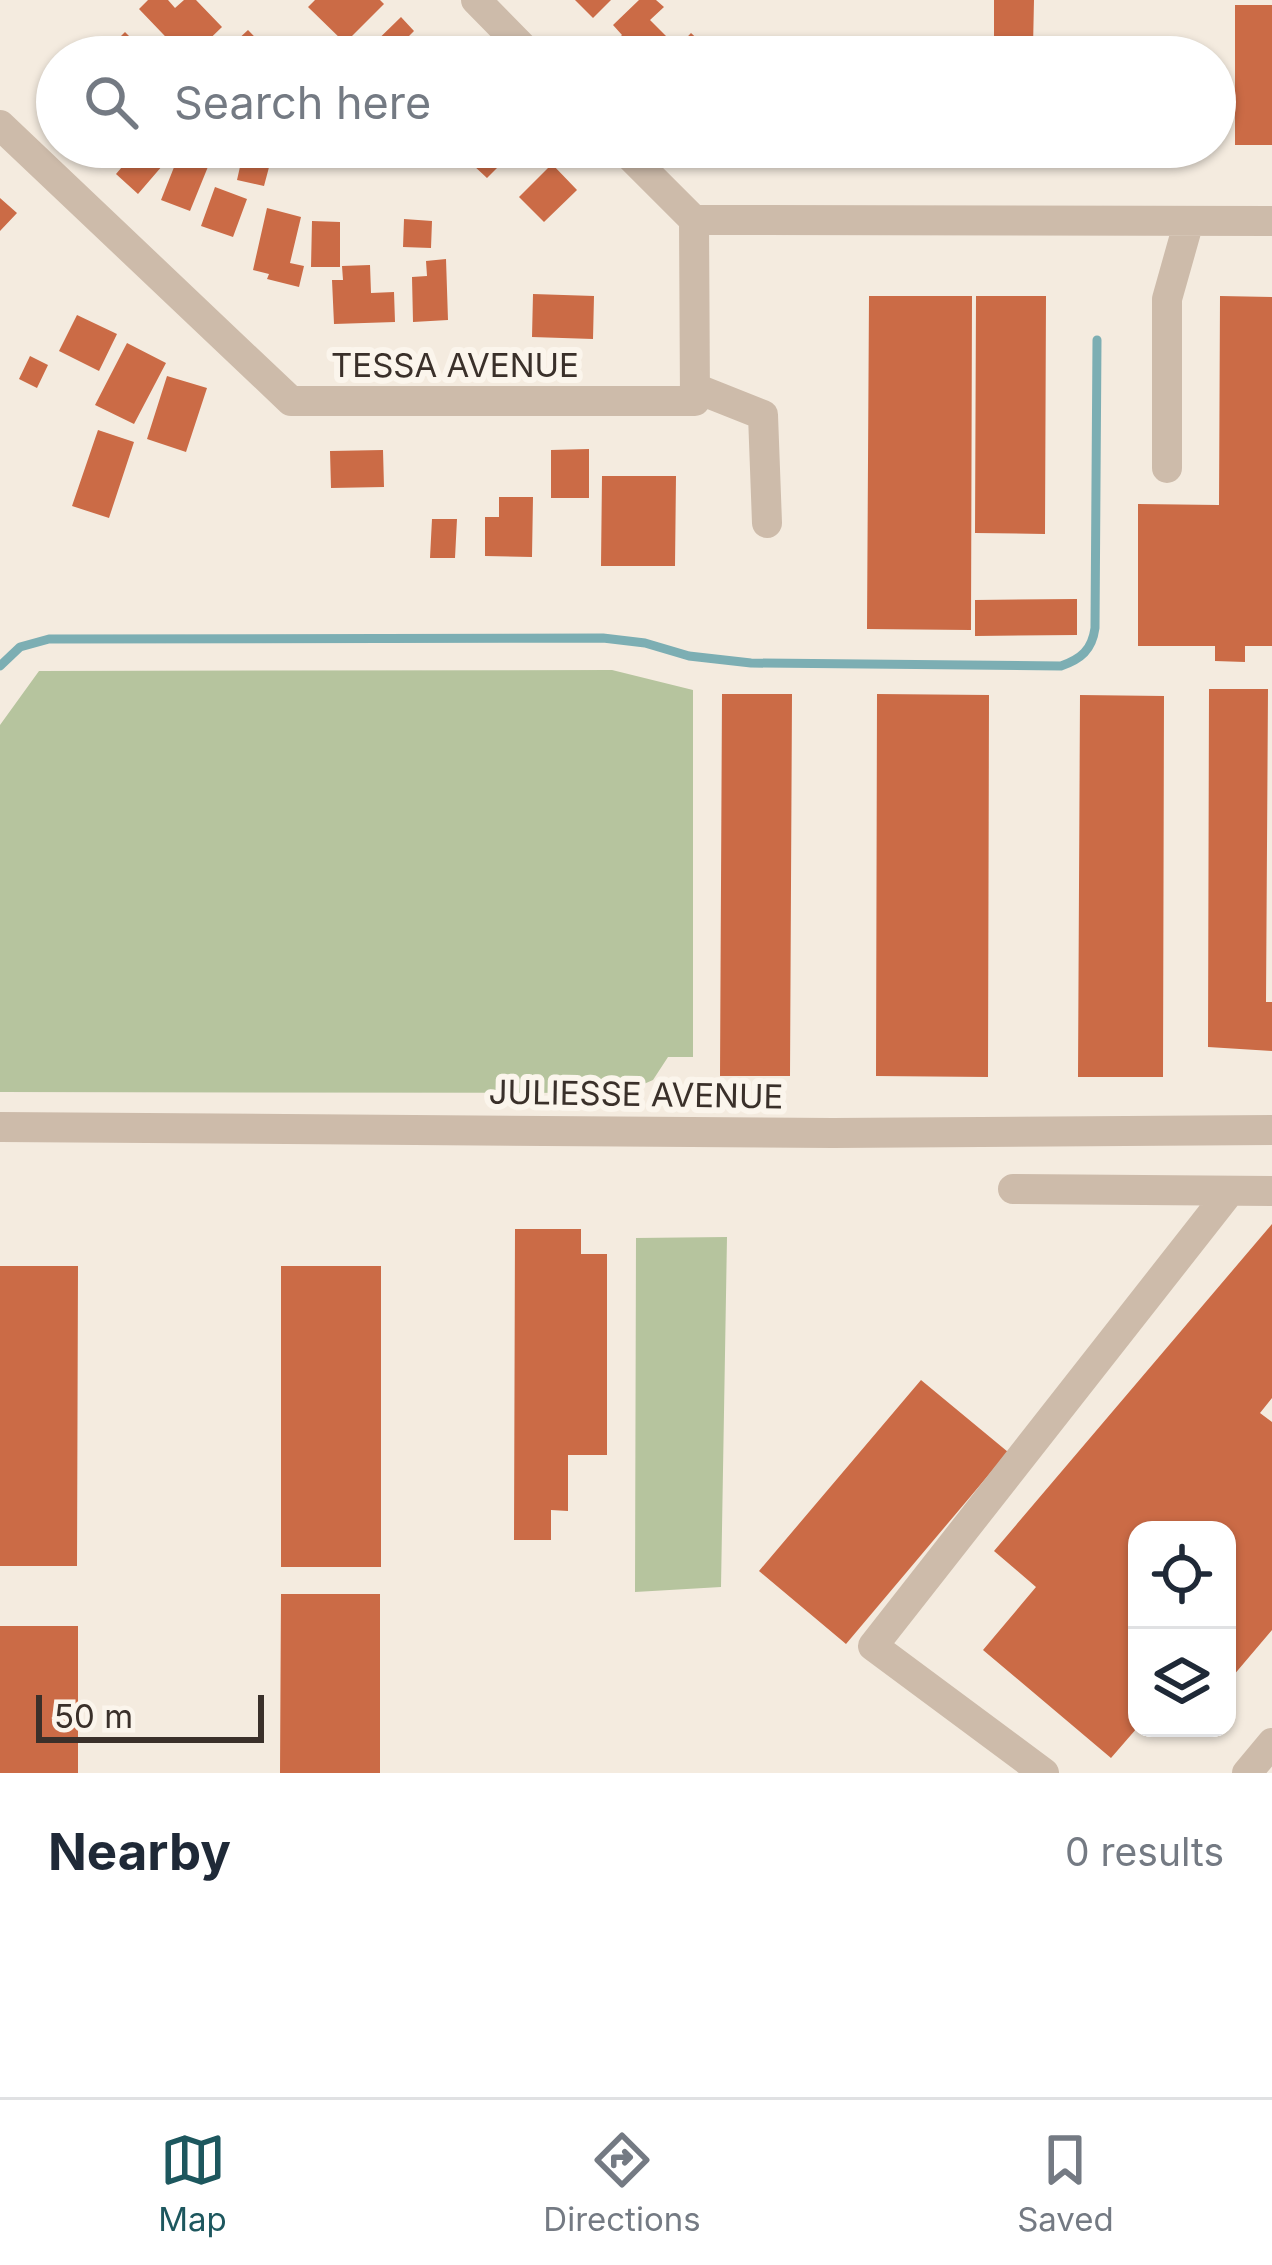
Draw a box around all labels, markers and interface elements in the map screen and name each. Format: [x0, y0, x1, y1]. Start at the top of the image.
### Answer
search box [36, 36, 1236, 168]
icon: search [78, 69, 144, 135]
text: Search here [174, 75, 431, 130]
street label: TESSA AVENUE [331, 345, 579, 385]
street label: JULIESSE AVENUE [488, 1071, 784, 1117]
map controls [1128, 1521, 1236, 1737]
button: locate [1128, 1521, 1236, 1629]
button: layers [1128, 1629, 1236, 1737]
scale bar [36, 1689, 264, 1742]
text: 50 m [54, 1696, 133, 1736]
text: Nearby [48, 1821, 231, 1882]
text: 0 results [1065, 1828, 1224, 1875]
tab: Map [158, 2127, 227, 2239]
tab: Directions [543, 2127, 701, 2239]
tab: Saved [1017, 2127, 1114, 2239]

